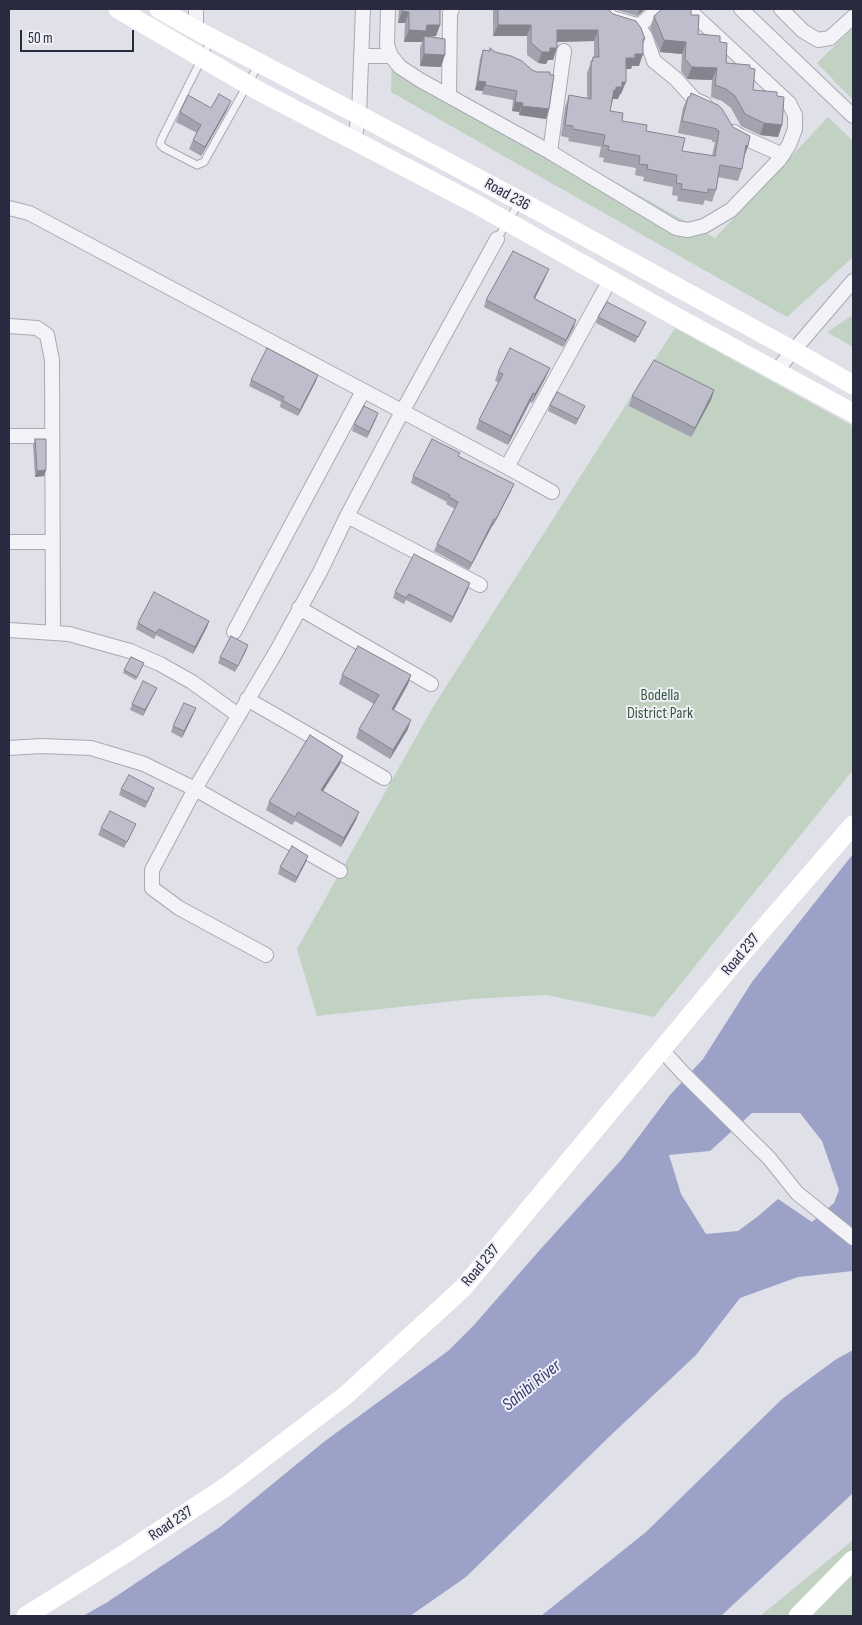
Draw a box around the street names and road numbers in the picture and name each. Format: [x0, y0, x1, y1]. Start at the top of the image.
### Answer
street label: Road 236 [481, 175, 533, 215]
street label: Road 237 [718, 930, 764, 980]
street label: Road 237 [458, 1241, 504, 1291]
street label: Road 237 [145, 1502, 197, 1546]

